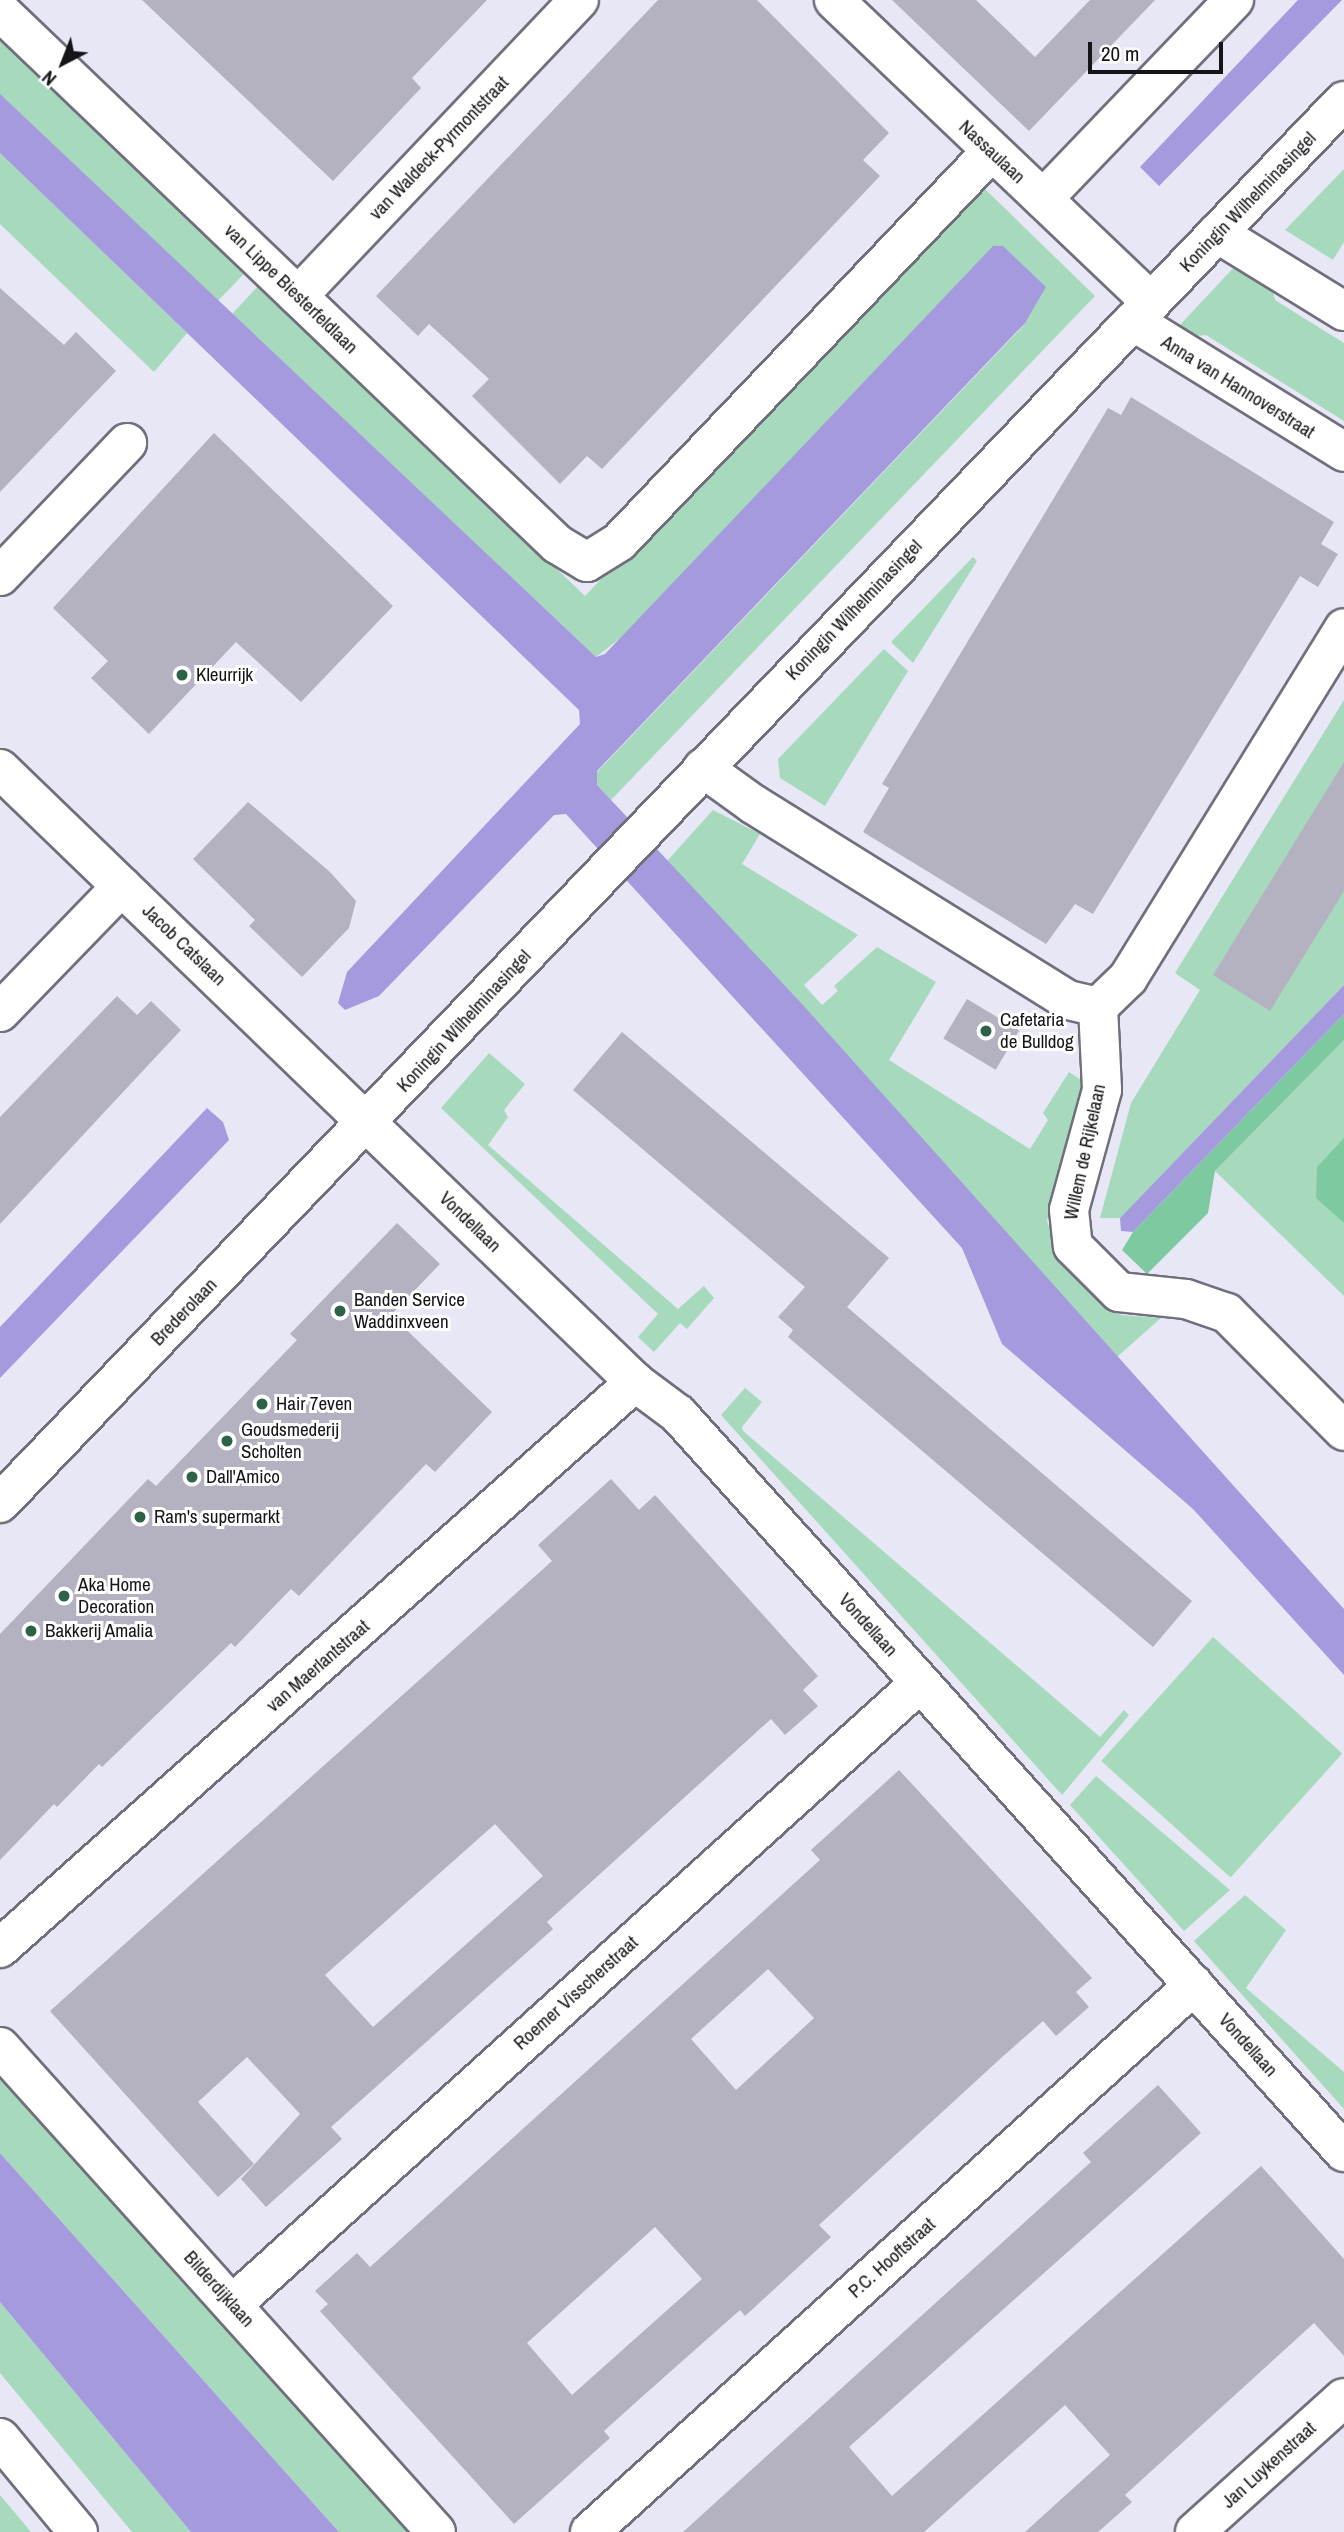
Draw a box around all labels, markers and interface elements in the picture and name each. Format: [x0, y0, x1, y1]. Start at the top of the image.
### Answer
north arrow [28, 28, 98, 98]
scale bar [1092, 28, 1227, 72]
text: 20 m [1101, 39, 1139, 68]
text: N [36, 65, 62, 92]
street label: van Waldeck-Pyrmontstraat [365, 71, 513, 225]
street label: Nassaulaan [954, 116, 1030, 188]
street label: Koningin Wilhelminasingel [1175, 127, 1321, 277]
street label: van Lippe Biesterfeldlaan [220, 219, 362, 359]
street label: Anna van Hannoverstraat [1157, 331, 1319, 443]
street label: Koningin Wilhelminasingel [781, 535, 927, 685]
place label: Kleurrijk [196, 664, 253, 686]
marker: Kleurrijk [174, 667, 190, 683]
street label: Jacob Catslaan [137, 900, 231, 990]
street label: Koningin Wilhelminasingel [392, 945, 536, 1097]
place label: Cafetaria de Bulldog [1000, 1009, 1074, 1053]
marker: Cafetaria de Bulldog [978, 1023, 994, 1039]
street label: Willem de Rijkelaan [1059, 1082, 1111, 1222]
street label: Vondellaan [434, 1187, 506, 1257]
street label: Brederolaan [146, 1274, 222, 1350]
place label: Banden Service Waddinxveen [354, 1289, 465, 1333]
marker: Banden Service Waddinxveen [332, 1303, 348, 1319]
place label: Hair 7even [276, 1393, 352, 1415]
marker: Hair 7even [254, 1396, 270, 1412]
place label: Goudsmederij Scholten [241, 1419, 339, 1463]
marker: Goudsmederij Scholten [219, 1433, 235, 1449]
place label: Dall'Amico [206, 1466, 280, 1488]
marker: Dall'Amico [184, 1469, 200, 1485]
place label: Ram's supermarkt [154, 1506, 280, 1528]
marker: Ram's supermarkt [132, 1509, 148, 1525]
place label: Aka Home Decoration [78, 1574, 154, 1618]
marker: Aka Home Decoration [56, 1588, 72, 1604]
street label: Vondellaan [834, 1589, 902, 1661]
street label: van Maerlantstraat [262, 1615, 374, 1717]
place label: Bakkerij Amalia [45, 1620, 154, 1642]
marker: Bakkerij Amalia [23, 1623, 39, 1639]
street label: Roemer Visscherstraat [509, 1931, 643, 2055]
street label: Vondellaan [1214, 2009, 1282, 2081]
street label: P.C. Hooftstraat [844, 2213, 940, 2303]
street label: Bilderdijklaan [179, 2246, 259, 2332]
street label: Jan Luykenstraat [1217, 2417, 1321, 2513]

